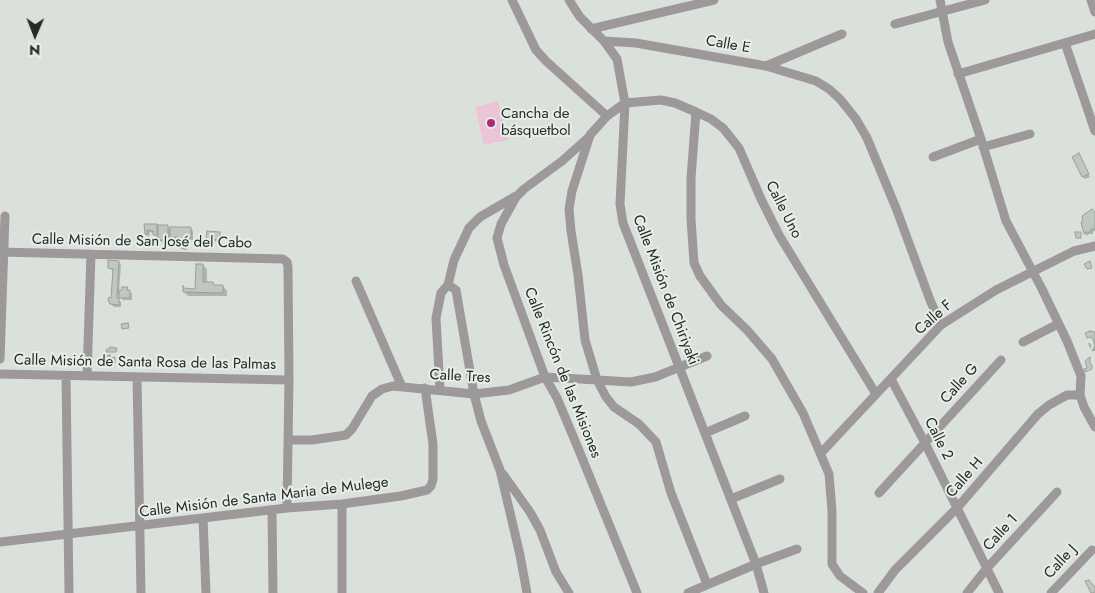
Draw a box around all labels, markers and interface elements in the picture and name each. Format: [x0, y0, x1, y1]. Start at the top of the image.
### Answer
north arrow [10, 10, 60, 60]
street label: Calle E [704, 32, 752, 58]
text: N [29, 40, 40, 60]
place label: Cancha de básquetbol [501, 105, 571, 140]
marker: Cancha de básquetbol [485, 117, 497, 129]
street label: Calle Uno [761, 178, 805, 242]
street label: Calle Misión de Chiriyaki [628, 212, 702, 368]
street label: Calle Misión de San José del Cabo [32, 231, 252, 253]
street label: Calle Rincón de las Misiones [520, 285, 604, 461]
street label: Calle F [911, 297, 957, 339]
street label: Calle Misión de Santa Rosa de las Palmas [14, 352, 276, 374]
street label: Calle G [937, 360, 983, 408]
street label: Calle Tres [429, 366, 491, 388]
street label: Calle 2 [920, 415, 956, 463]
street label: Calle H [943, 454, 987, 502]
street label: Calle Misión de Santa Maria de Mulege [138, 474, 390, 522]
street label: Calle 1 [980, 511, 1022, 555]
street label: Calle J [1041, 541, 1081, 583]

